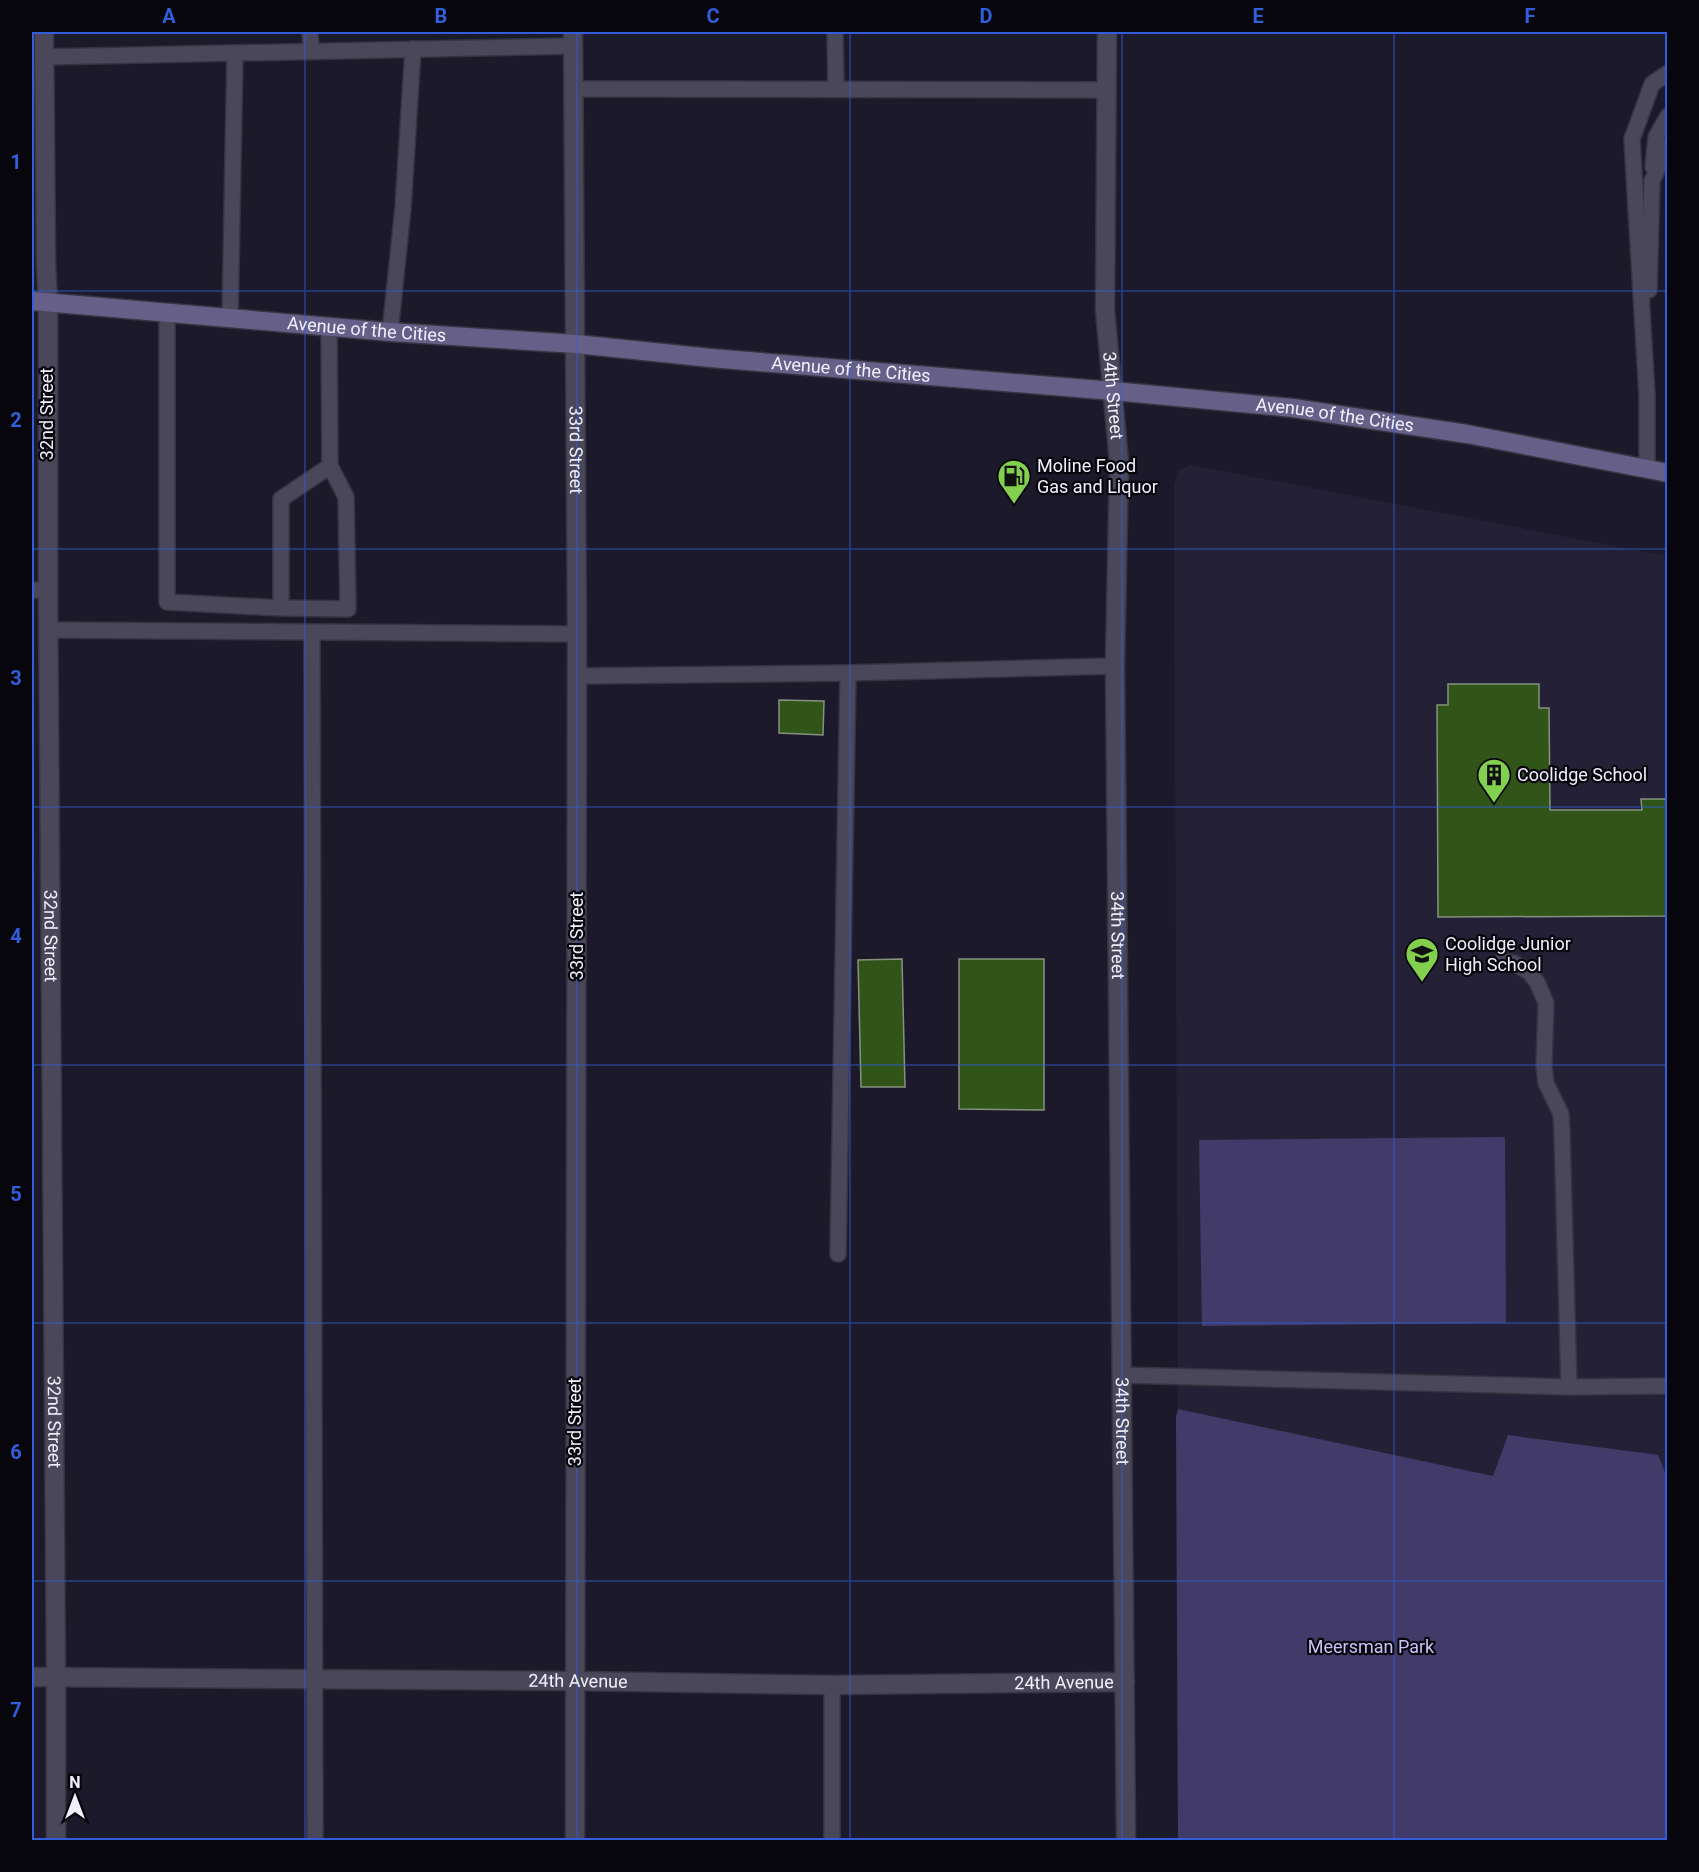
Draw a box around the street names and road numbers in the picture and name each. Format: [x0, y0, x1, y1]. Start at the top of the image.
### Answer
street label: Avenue of the Cities [286, 312, 447, 346]
street label: 34th Street [1099, 351, 1128, 440]
street label: Avenue of the Cities [771, 352, 931, 386]
street label: 32nd Street [36, 368, 57, 460]
street label: Avenue of the Cities [1255, 394, 1415, 436]
street label: 33rd Street [565, 406, 587, 494]
street label: 32nd Street [40, 890, 62, 982]
street label: 34th Street [1107, 891, 1129, 980]
street label: 33rd Street [566, 892, 587, 980]
street label: 32nd Street [44, 1376, 65, 1468]
street label: 34th Street [1112, 1377, 1133, 1465]
street label: 33rd Street [564, 1378, 585, 1466]
street label: 24th Avenue [528, 1670, 628, 1692]
street label: 24th Avenue [1014, 1671, 1114, 1693]

